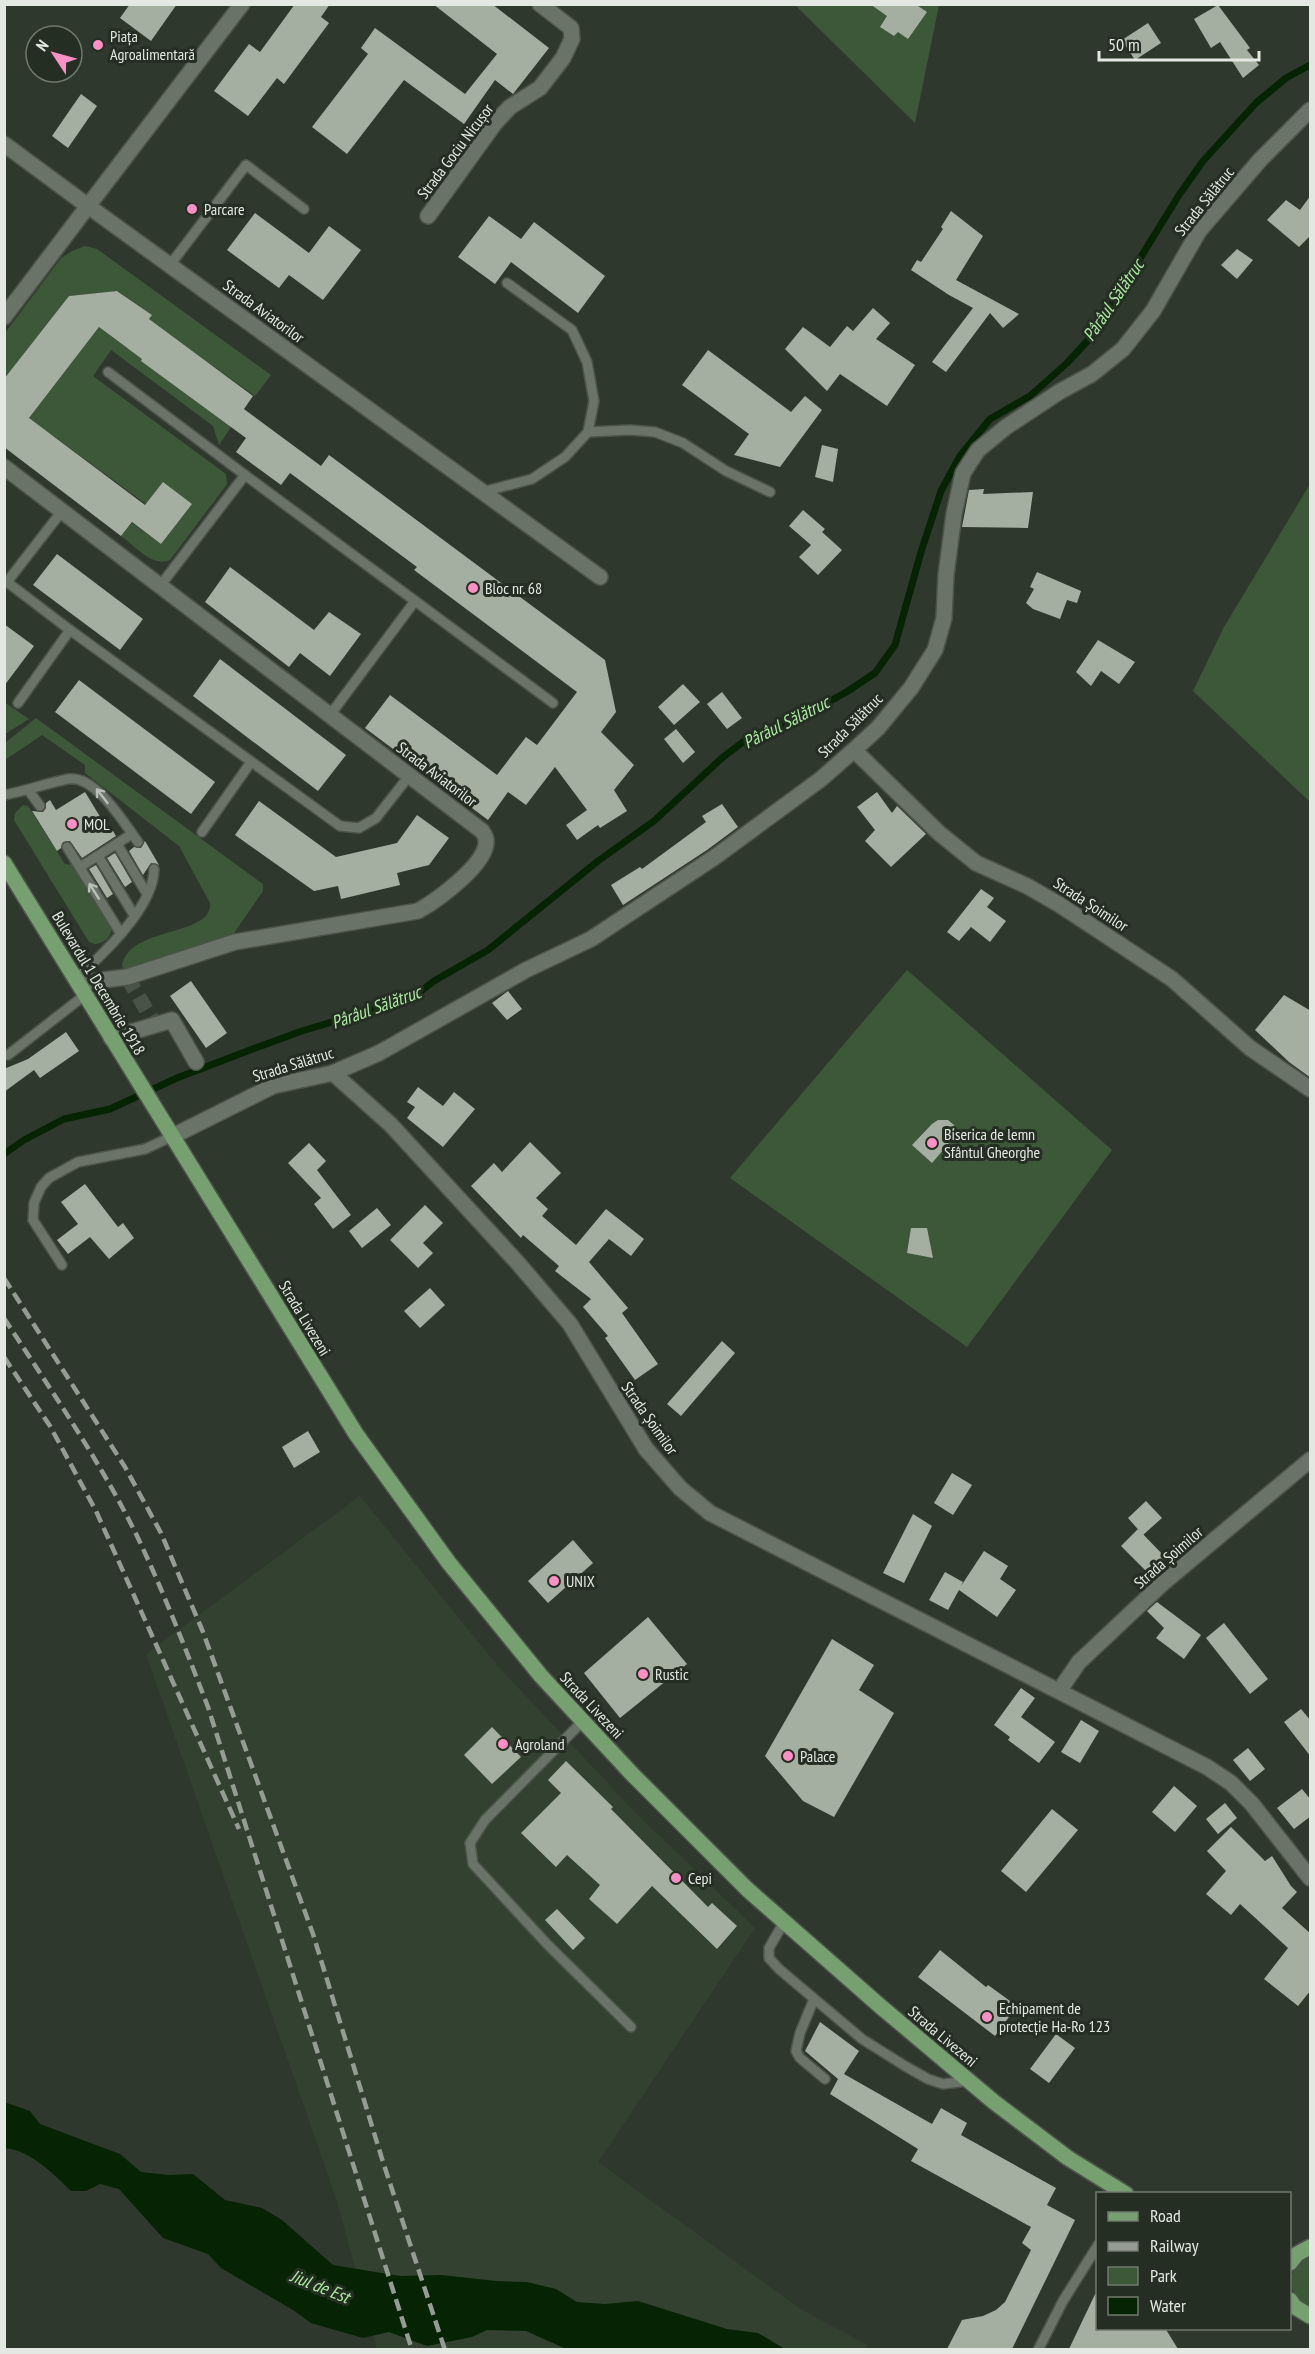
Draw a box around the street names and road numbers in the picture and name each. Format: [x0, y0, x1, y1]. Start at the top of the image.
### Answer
street label: Strada Gociu Nicușor [413, 99, 498, 203]
street label: Strada Sălătruc [1170, 162, 1238, 240]
street label: Strada Aviatorilor [219, 275, 309, 348]
street label: Strada Sălătruc [813, 688, 887, 762]
street label: Strada Aviatorilor [393, 737, 482, 811]
street label: Strada Șoimilor [1050, 872, 1133, 936]
street label: Bulevardul 1 Decembrie 1918 [48, 908, 150, 1058]
street label: Strada Sălătruc [250, 1042, 336, 1086]
street label: Strada Livezeni [275, 1277, 335, 1359]
street label: Strada Șoimilor [617, 1377, 683, 1459]
street label: Strada Șoimilor [1129, 1521, 1207, 1592]
street label: Strada Livezeni [556, 1667, 628, 1743]
street label: Strada Livezeni [904, 2001, 982, 2071]

